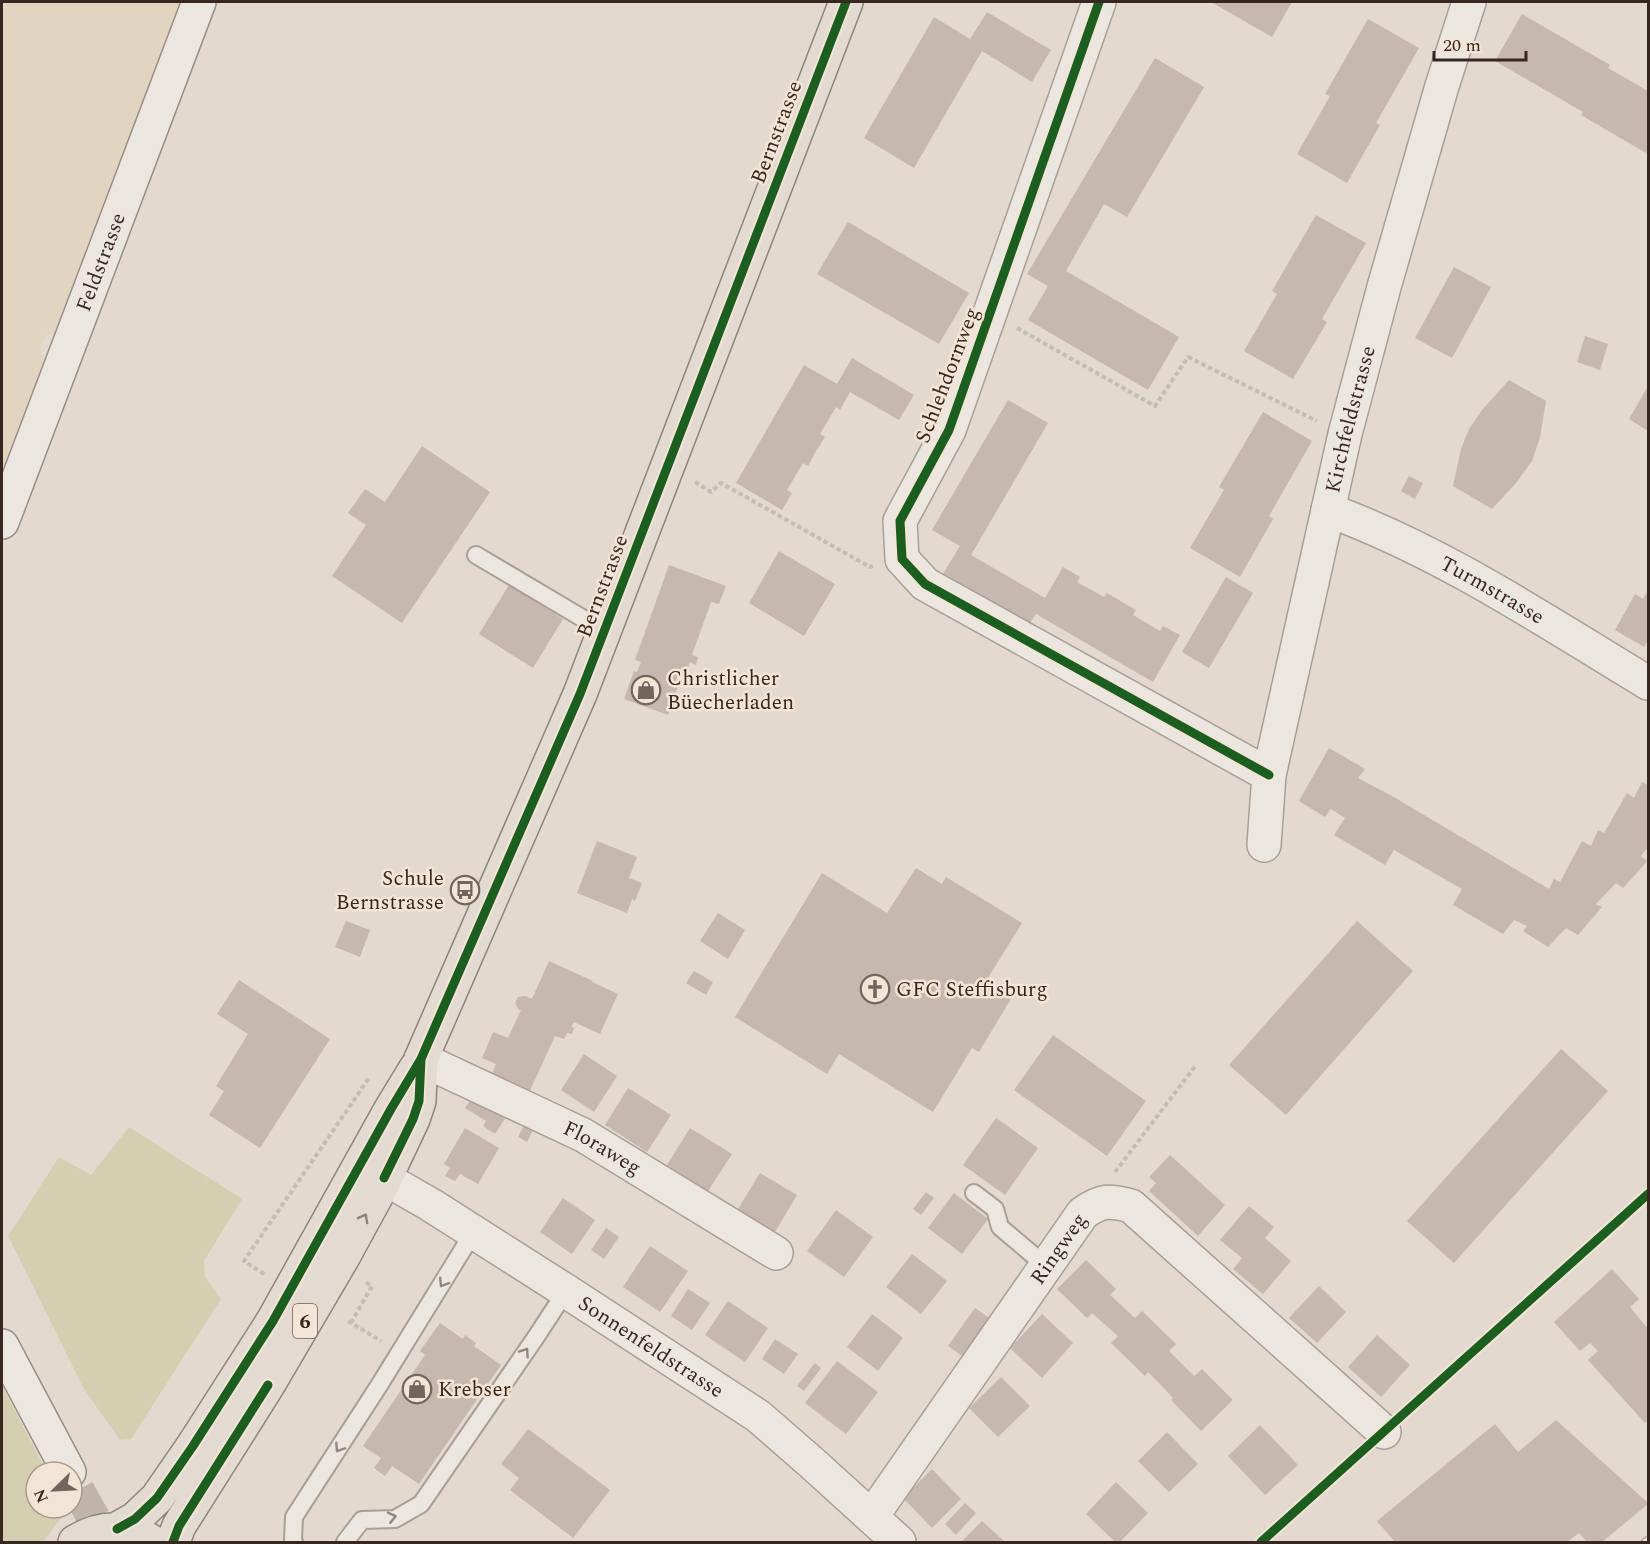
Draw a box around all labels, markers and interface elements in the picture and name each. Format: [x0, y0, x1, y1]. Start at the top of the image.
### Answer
scale bar [1434, 24, 1526, 62]
text: 20 m [1443, 32, 1481, 59]
street label: Bernstrasse [743, 76, 811, 189]
street label: Feldstrasse [68, 208, 135, 317]
street label: Schlehdornweg [907, 303, 989, 448]
street label: Kirchfeldstrasse [1317, 342, 1385, 496]
street label: Bernstrasse [569, 530, 637, 643]
street label: Turmstrasse [1434, 548, 1550, 633]
place label: Christlicher Büecherladen [667, 663, 794, 719]
shop icon: Christlicher Büecherladen [630, 674, 662, 706]
place label: Schule Bernstrasse [336, 863, 444, 919]
bus stop icon: Schule Bernstrasse [449, 874, 481, 906]
church icon: GFC Steffisburg [859, 973, 891, 1005]
place label: GFC Steffisburg [896, 974, 1048, 1006]
street label: Floraweg [558, 1113, 647, 1184]
street label: Ringweg [1023, 1206, 1096, 1292]
one-way arrow [357, 1214, 368, 1224]
one-way arrow [438, 1277, 450, 1287]
street label: Sonnenfeldstrasse [571, 1288, 730, 1407]
road number: 6 [293, 1304, 317, 1338]
one-way arrow [518, 1348, 529, 1359]
shop icon: Krebser [401, 1373, 433, 1405]
place label: Krebser [438, 1374, 511, 1406]
one-way arrow [335, 1441, 346, 1452]
north arrow [24, 1460, 84, 1520]
text: N [28, 1485, 55, 1507]
one-way arrow [387, 1511, 397, 1524]

